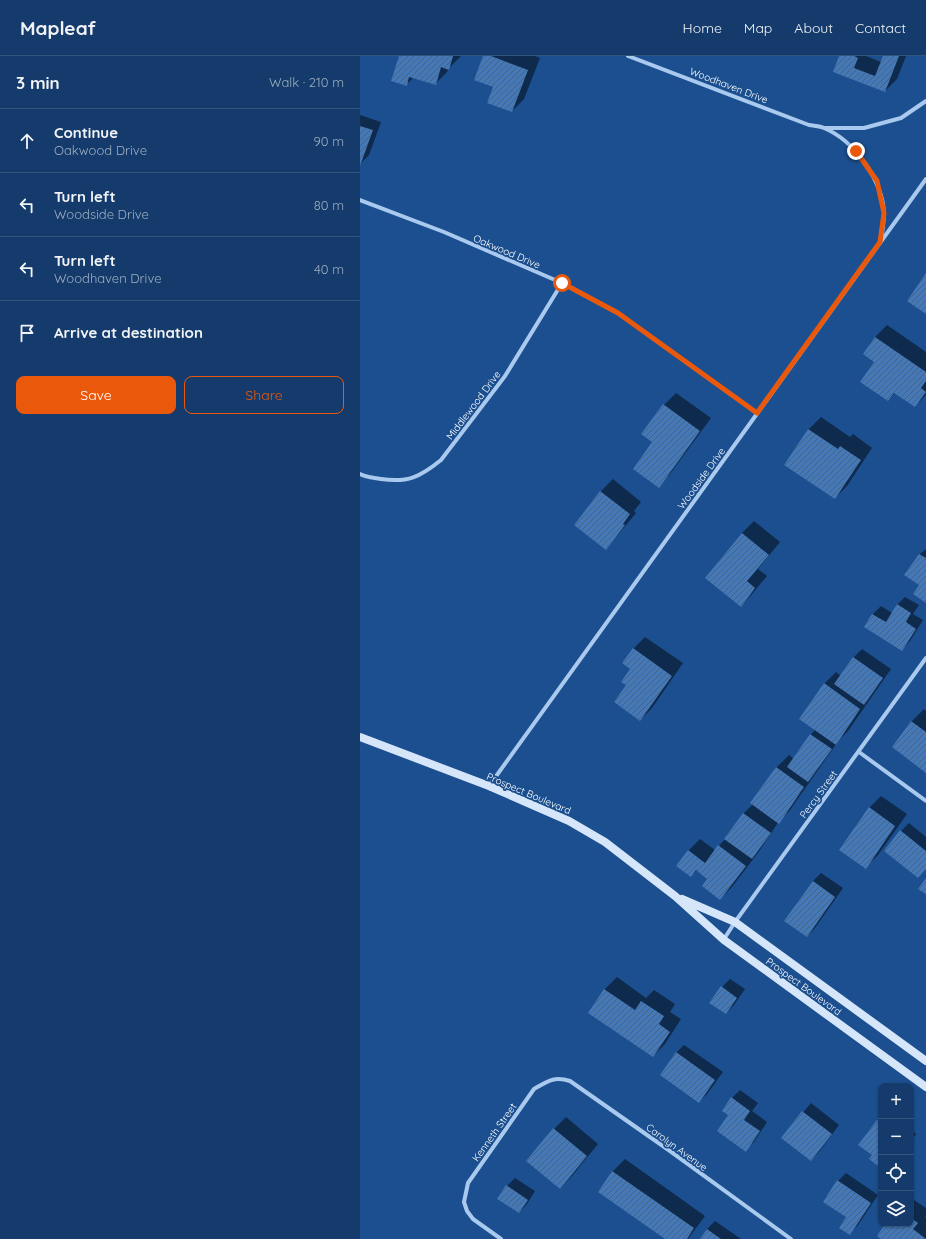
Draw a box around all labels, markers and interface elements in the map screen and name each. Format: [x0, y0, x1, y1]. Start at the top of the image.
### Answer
text: Mapleaf [20, 16, 96, 40]
text: Home [683, 19, 722, 37]
text: Map [744, 19, 772, 37]
text: About [794, 19, 833, 37]
text: Contact [855, 19, 906, 37]
street label: Woodhaven Drive [688, 65, 770, 106]
text: 3 min [16, 72, 60, 93]
text: Walk · 210 m [269, 74, 344, 90]
text: Continue [54, 123, 118, 142]
icon: ahead [16, 130, 38, 152]
text: 90 m [314, 133, 344, 149]
text: Oakwood Drive [54, 142, 147, 158]
route end [847, 142, 865, 160]
text: Turn left [54, 187, 116, 206]
icon: left [16, 194, 38, 216]
text: 80 m [314, 197, 344, 213]
text: Woodside Drive [54, 206, 149, 222]
street label: Oakwood Drive [471, 232, 543, 272]
text: Turn left [54, 251, 116, 270]
icon: left [16, 258, 38, 280]
text: 40 m [314, 261, 344, 277]
text: Woodhaven Drive [54, 270, 162, 286]
route start [553, 274, 571, 292]
icon: arrive [16, 322, 38, 344]
text: Arrive at destination [54, 323, 203, 342]
street label: Middlewood Drive [443, 368, 504, 442]
button: Save [16, 376, 176, 414]
button: Share [184, 376, 344, 414]
street label: Woodside Drive [675, 445, 728, 512]
street label: Percy Street [797, 767, 840, 821]
street label: Prospect Boulevard [485, 770, 573, 817]
street label: Prospect Boulevard [763, 955, 844, 1018]
map controls [878, 1083, 914, 1227]
button: + [878, 1083, 914, 1119]
street label: Kenneth Street [469, 1100, 520, 1164]
button: − [878, 1119, 914, 1155]
street label: Carolyn Avenue [643, 1121, 710, 1174]
button: locate [878, 1155, 914, 1191]
button: layers [878, 1191, 914, 1227]

